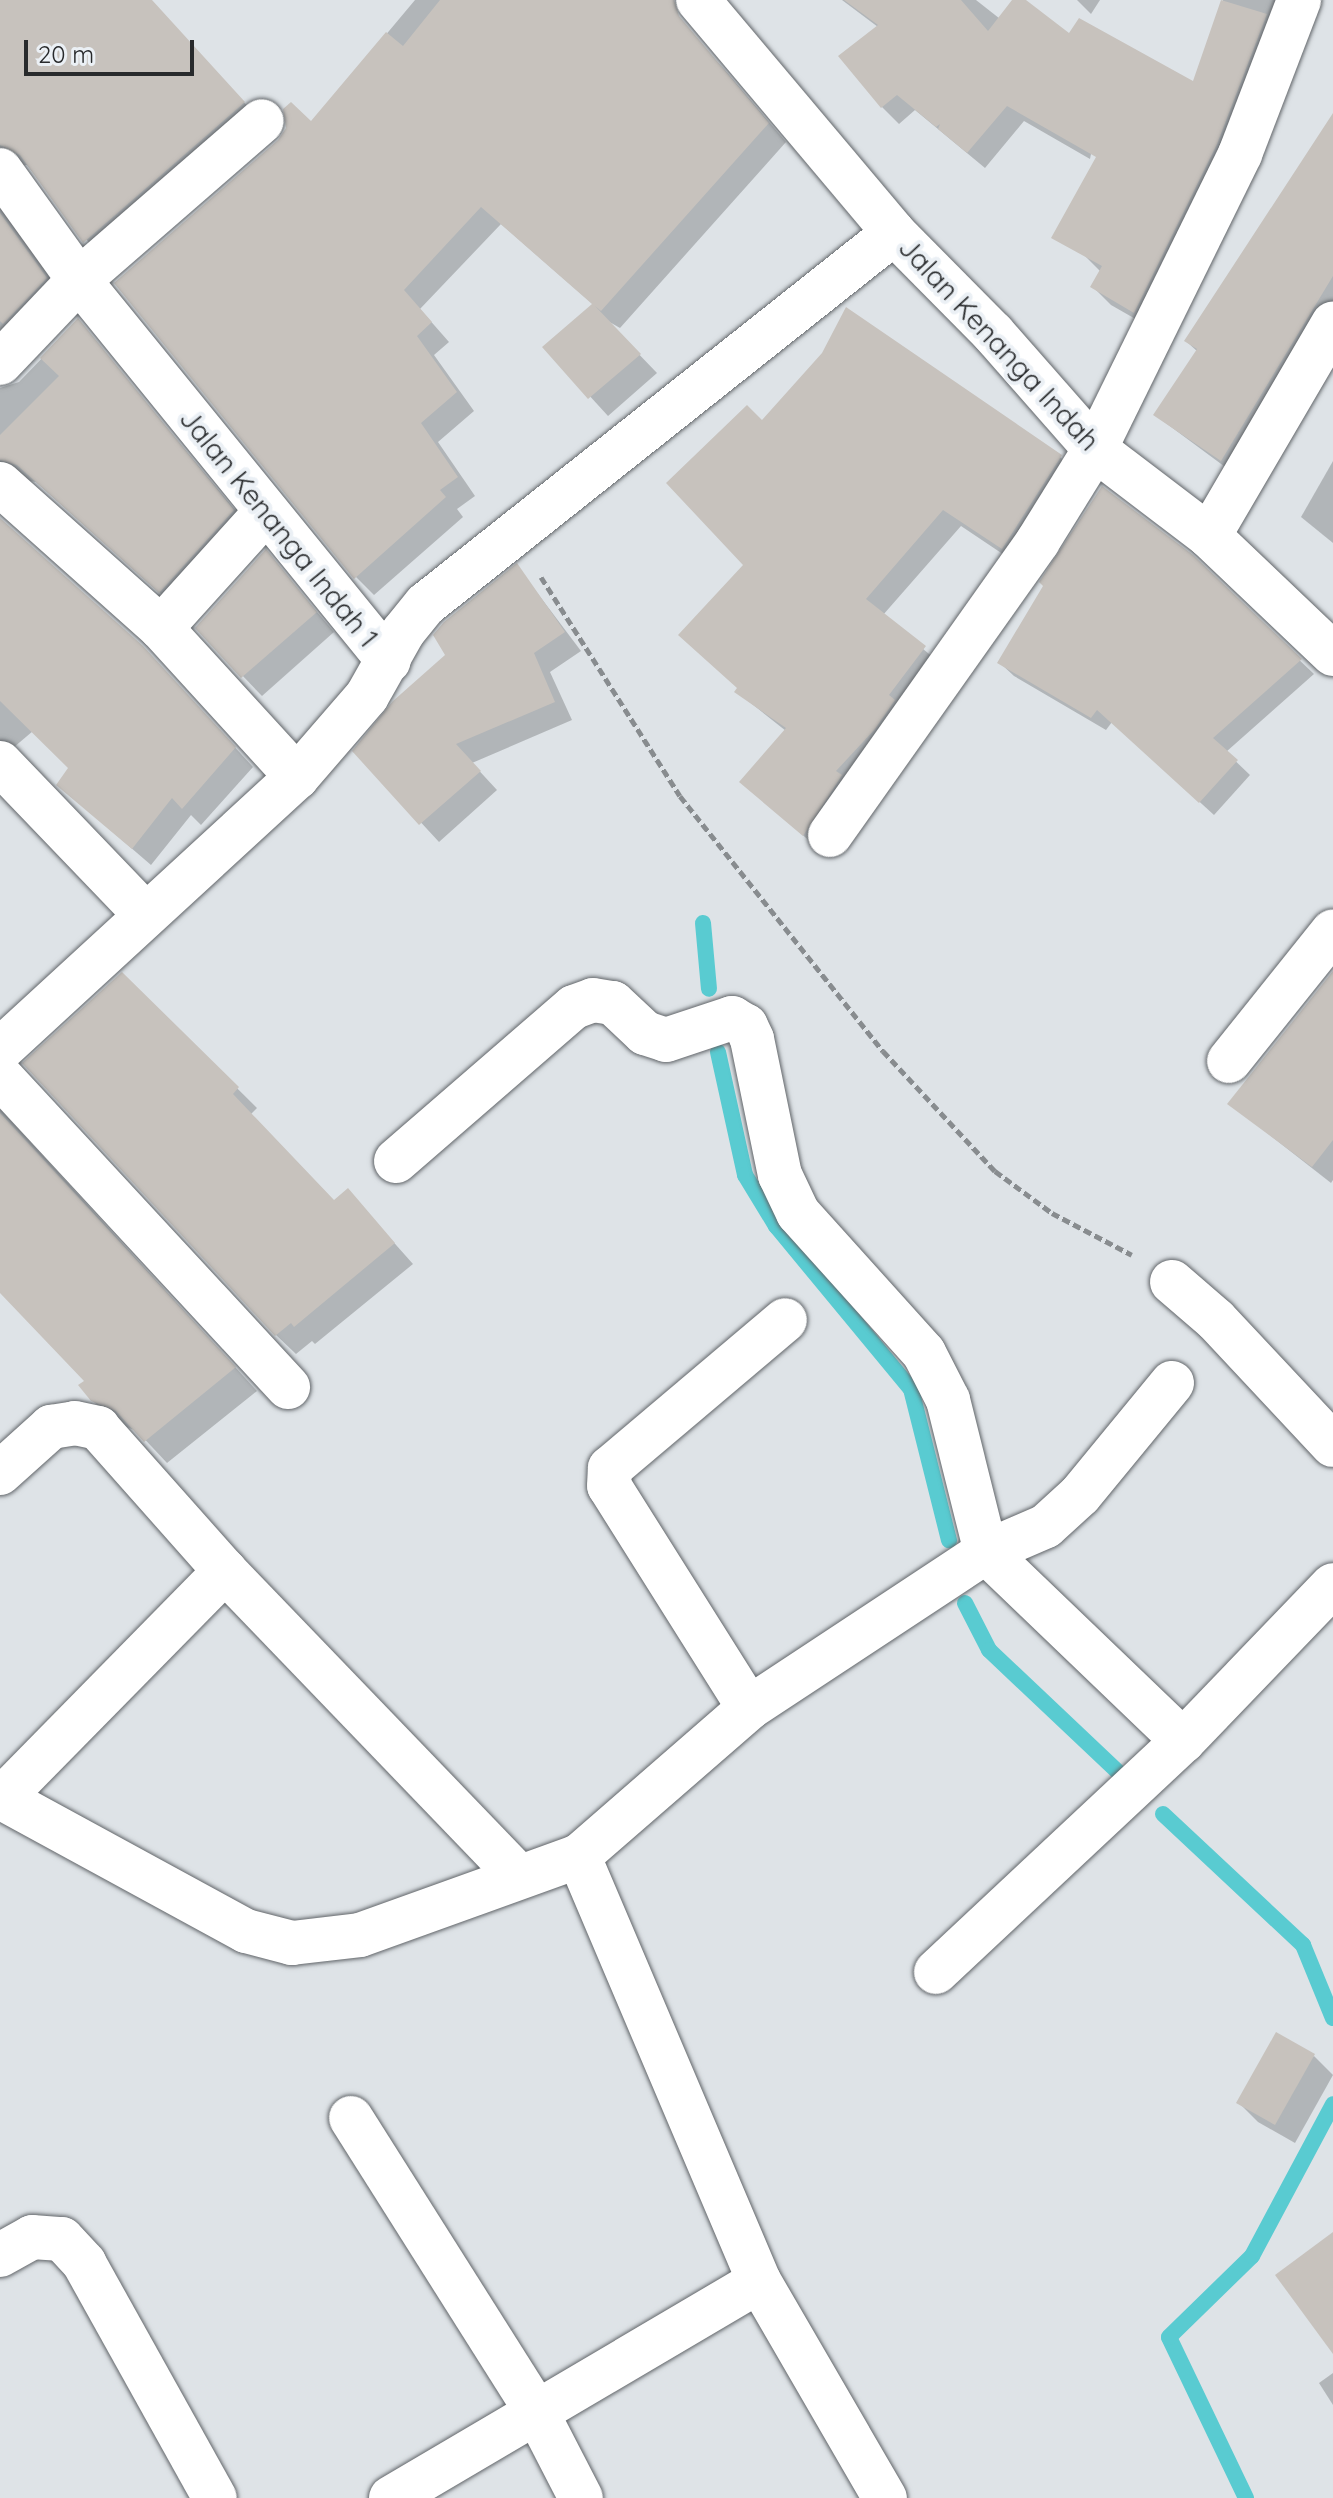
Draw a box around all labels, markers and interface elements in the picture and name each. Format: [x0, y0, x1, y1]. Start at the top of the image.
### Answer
scale bar [28, 24, 198, 74]
text: 20 m [38, 39, 94, 69]
street label: Jalan Kenanga Indah [892, 231, 1106, 457]
street label: Jalan Kenanga Indah 1 [173, 402, 385, 654]

